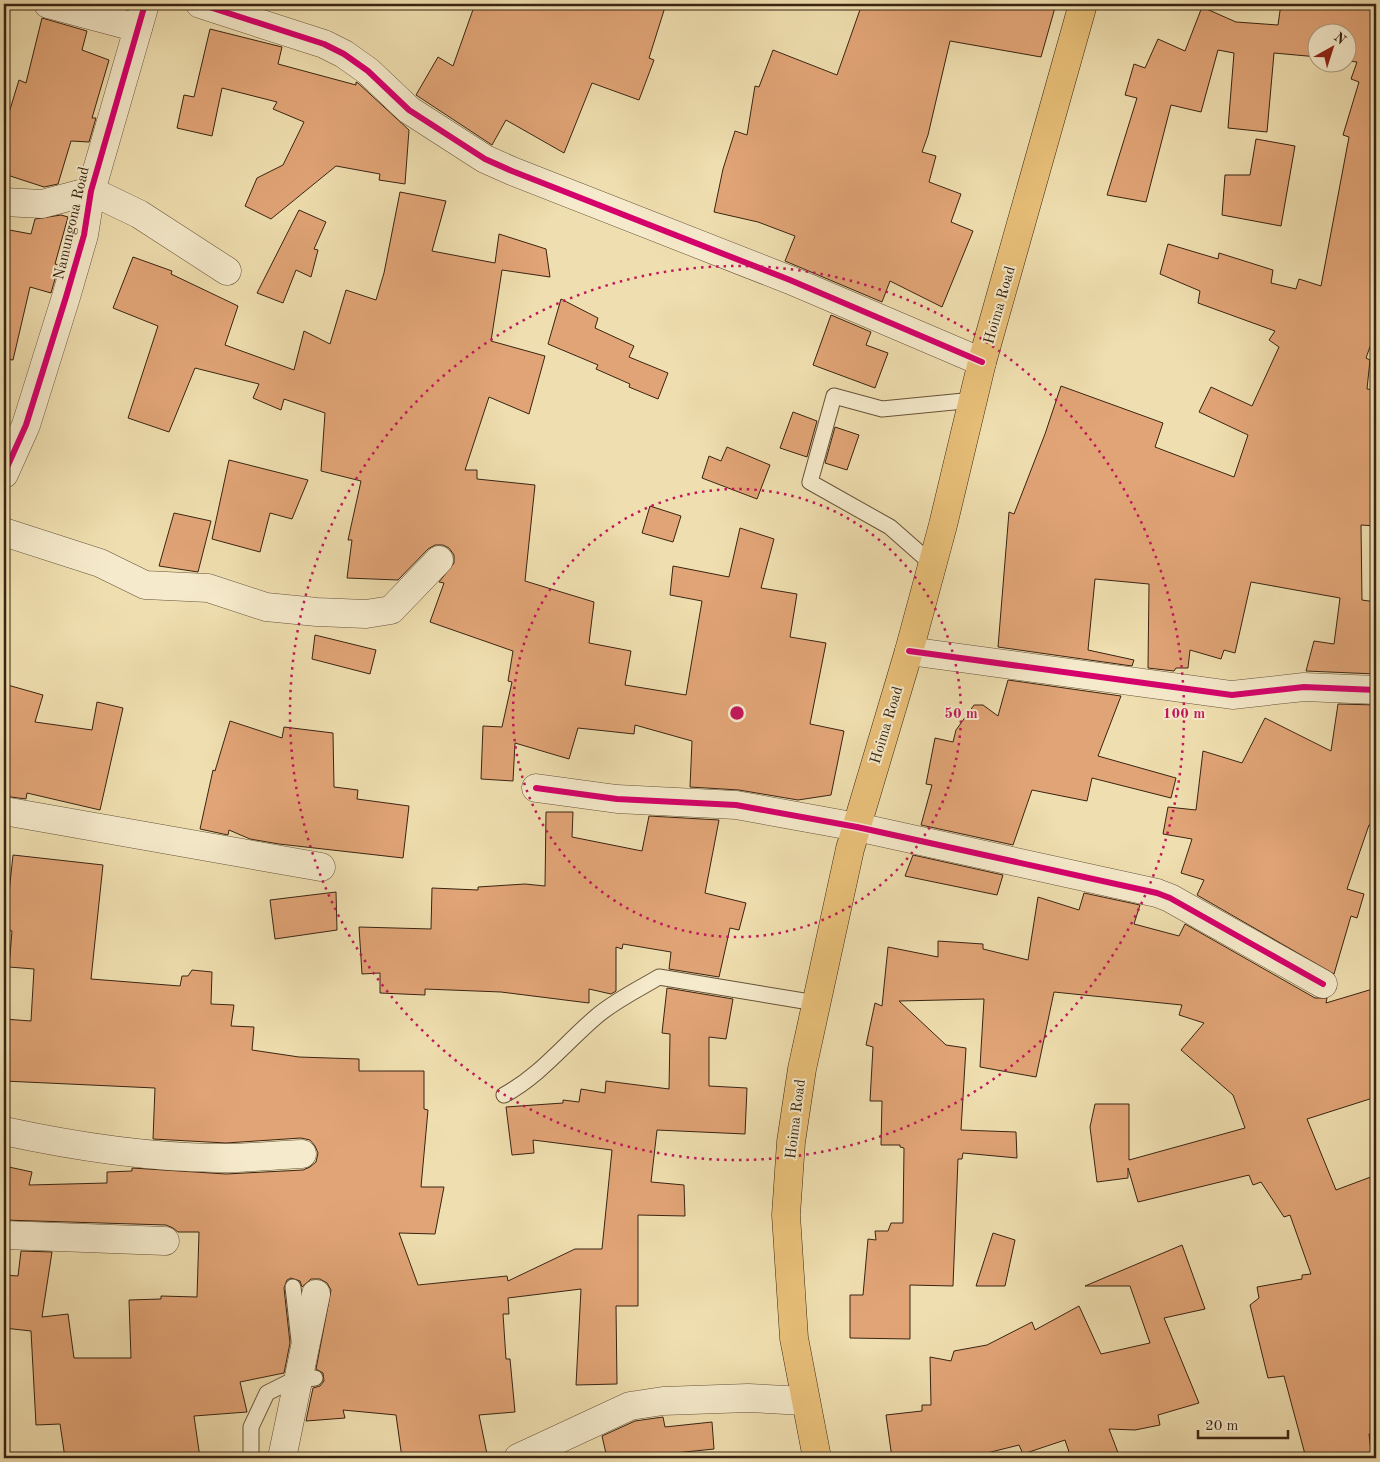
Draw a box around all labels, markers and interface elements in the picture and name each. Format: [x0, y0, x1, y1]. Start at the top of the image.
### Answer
north arrow [1308, 22, 1358, 72]
text: N [1331, 30, 1348, 48]
street label: Namungona Road [52, 165, 93, 281]
street label: Hoima Road [982, 265, 1019, 346]
street label: Hoima Road [869, 685, 906, 766]
centre of rings [728, 704, 746, 722]
text: 50 m [944, 707, 978, 722]
text: 100 m [1163, 707, 1205, 722]
street label: Hoima Road [784, 1078, 809, 1160]
scale bar [1198, 1407, 1288, 1439]
text: 20 m [1205, 1419, 1239, 1434]

